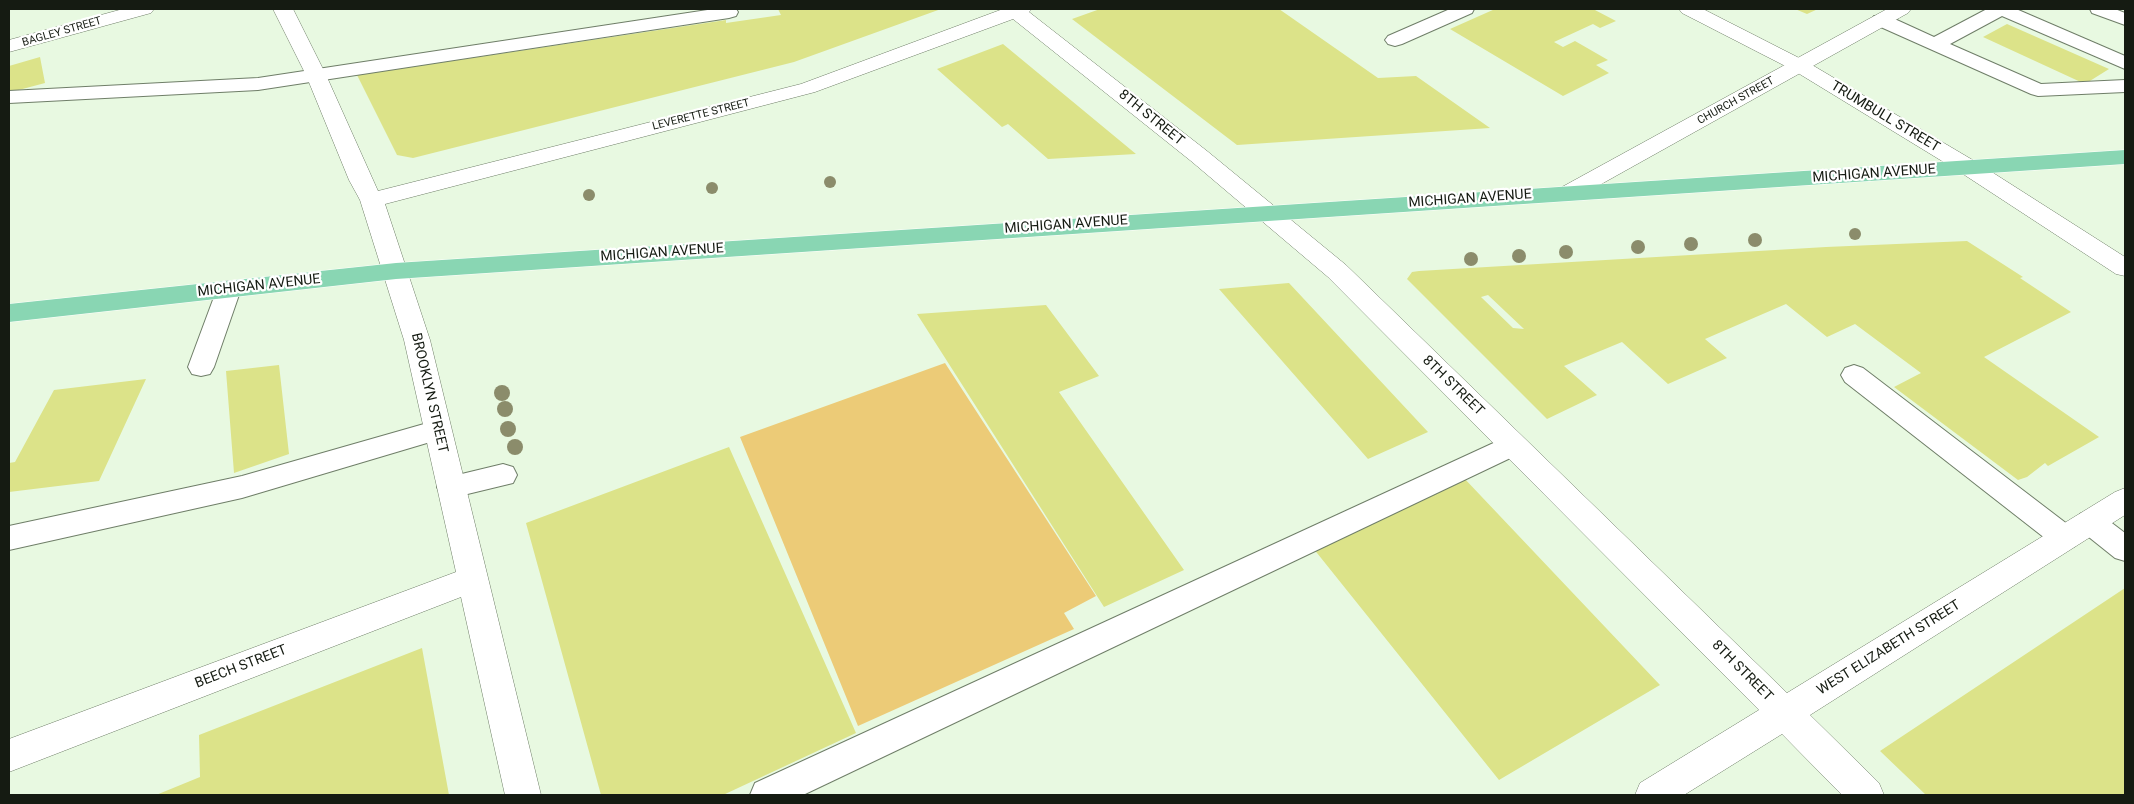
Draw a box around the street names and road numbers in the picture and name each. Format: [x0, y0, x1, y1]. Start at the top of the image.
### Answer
street label: BAGLEY STREET [21, 14, 103, 50]
street label: CHURCH STREET [1695, 74, 1777, 128]
street label: TRUMBULL STREET [1827, 78, 1943, 156]
street label: 8TH STREET [1115, 86, 1187, 150]
street label: LEVERETTE STREET [651, 97, 751, 133]
street label: MICHIGAN AVENUE [1812, 161, 1936, 187]
street label: MICHIGAN AVENUE [1408, 186, 1532, 212]
street label: MICHIGAN AVENUE [1004, 212, 1128, 238]
street label: MICHIGAN AVENUE [600, 240, 724, 266]
street label: MICHIGAN AVENUE [197, 271, 321, 301]
street label: BROOKLYN STREET [407, 331, 451, 455]
street label: 8TH STREET [1419, 352, 1487, 420]
street label: WEST ELIZABETH STREET [1814, 597, 1964, 699]
street label: 8TH STREET [1708, 637, 1776, 705]
street label: BEECH STREET [193, 642, 289, 692]

